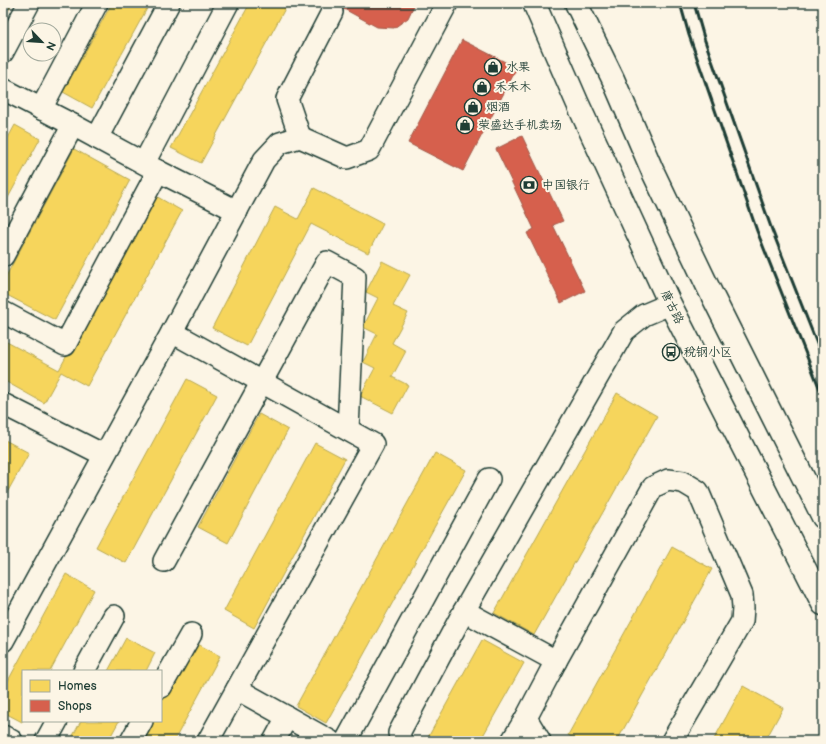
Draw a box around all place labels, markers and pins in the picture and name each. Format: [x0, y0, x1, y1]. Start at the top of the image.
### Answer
shop icon: 水果 [483, 57, 503, 77]
place label: 水果 [506, 60, 530, 75]
shop icon: 禾禾木 [472, 77, 492, 97]
place label: 禾禾木 [495, 80, 531, 95]
shop icon: 烟酒 [463, 97, 483, 117]
place label: 烟酒 [486, 100, 510, 115]
shop icon: 荣盛达手机卖场 [455, 115, 475, 135]
place label: 荣盛达手机卖场 [478, 118, 562, 133]
bank icon: 中国银行 [519, 175, 539, 195]
place label: 中国银行 [542, 178, 590, 193]
bus stop icon: 税钢小区 [661, 342, 681, 362]
place label: 税钢小区 [684, 345, 732, 360]

